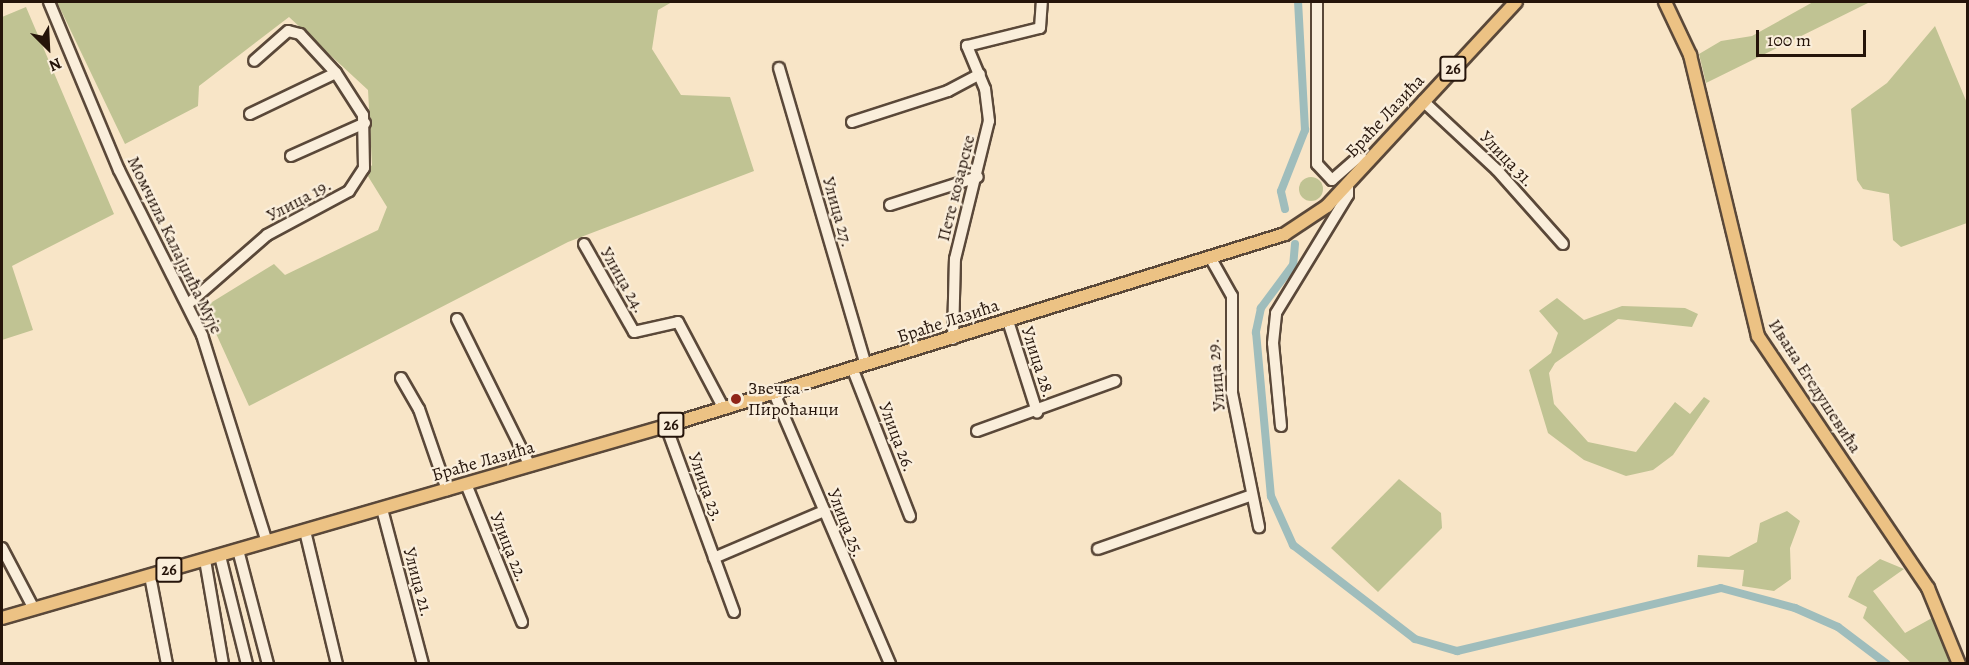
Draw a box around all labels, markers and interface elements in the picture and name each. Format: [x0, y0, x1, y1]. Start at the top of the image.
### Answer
north arrow [18, 18, 78, 78]
scale bar [1759, 18, 1868, 56]
text: 100 m [1767, 28, 1811, 52]
text: N [46, 52, 65, 77]
road number: 26 [1438, 56, 1468, 82]
street label: Браће Лазића [1341, 70, 1429, 162]
street label: Улица 31. [1475, 126, 1539, 192]
street label: Пете козарске [932, 133, 980, 243]
street label: Момчила Калајџића Мује [123, 153, 227, 337]
street label: Улица 19. [263, 174, 335, 226]
street label: Улица 27. [818, 174, 858, 250]
street label: Улица 24. [595, 243, 651, 317]
street label: Браће Лазића [894, 294, 1002, 348]
street label: Ивана Егедушевића [1764, 315, 1866, 457]
street label: Улица 28. [1016, 324, 1060, 400]
street label: Улица 29. [1202, 338, 1230, 412]
place label: Звечка - Пироћанци [748, 378, 839, 420]
marker: Звечка - Пироћанци [729, 392, 743, 406]
street label: Улица 26. [874, 399, 920, 475]
road number: 26 [656, 412, 686, 438]
street label: Браће Лазића [429, 436, 537, 486]
street label: Улица 23. [684, 449, 728, 525]
street label: Улица 25. [822, 485, 870, 561]
street label: Улица 22. [485, 509, 533, 585]
street label: Улица 21. [398, 545, 438, 619]
road number: 26 [154, 557, 184, 583]

